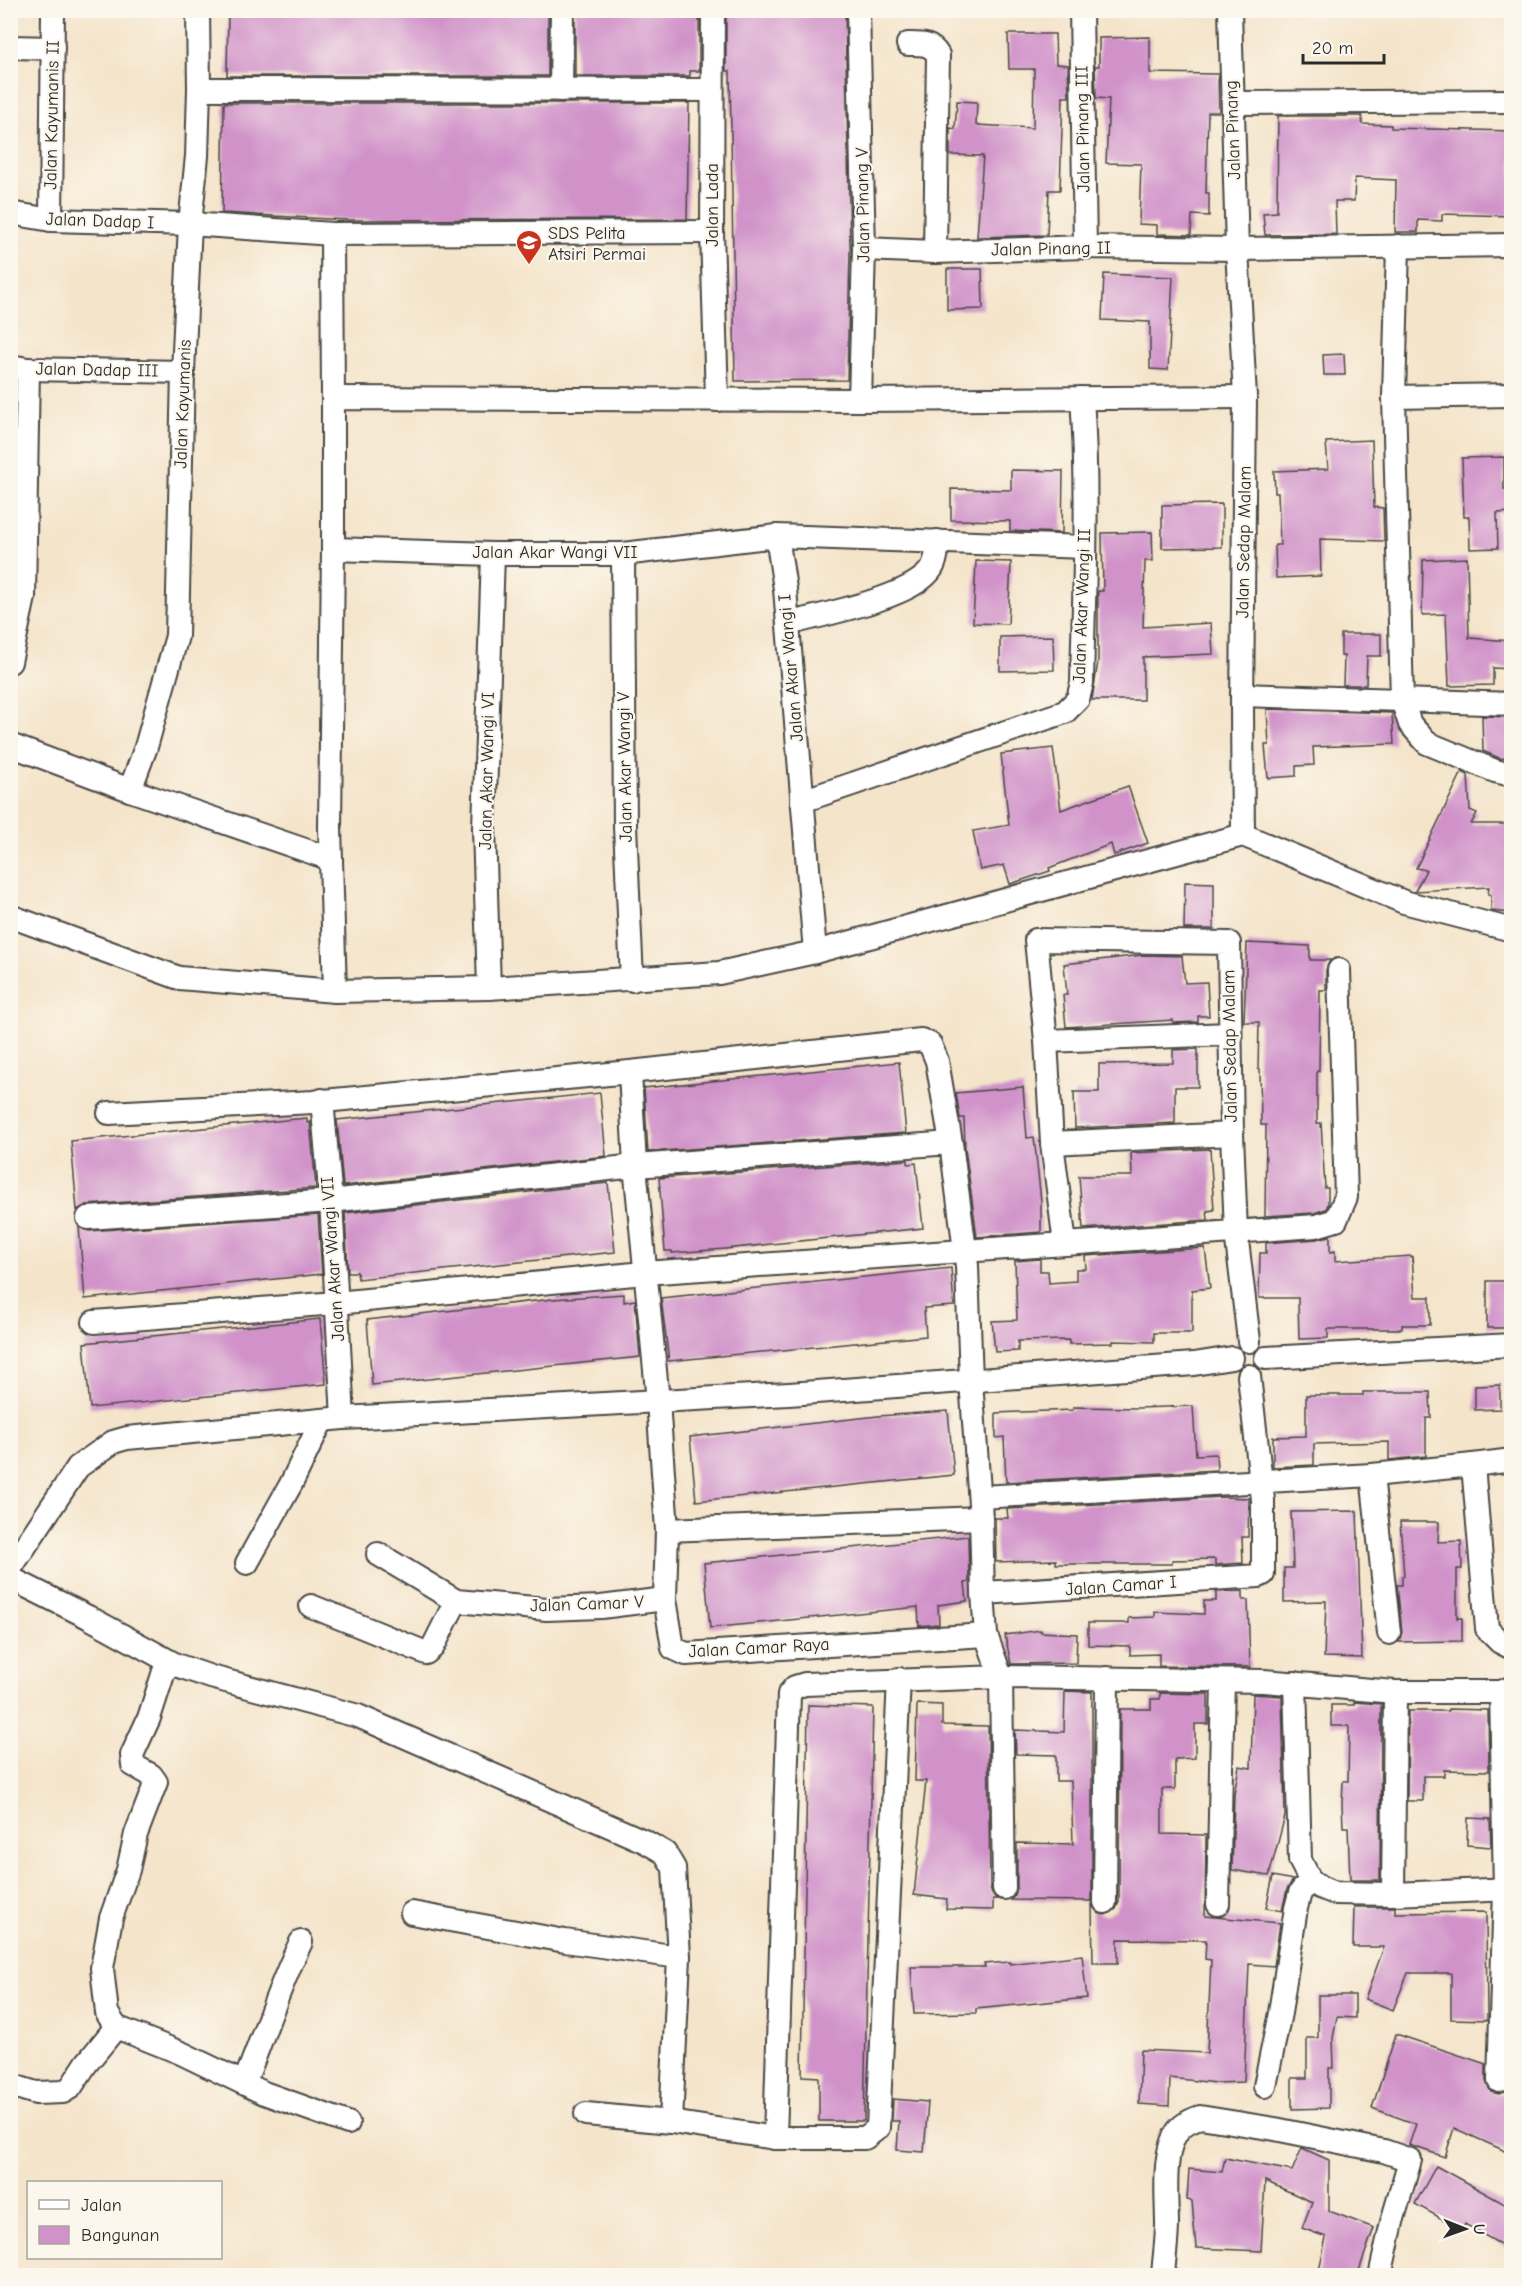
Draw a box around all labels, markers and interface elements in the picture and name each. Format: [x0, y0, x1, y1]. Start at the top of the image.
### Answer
scale bar [1303, 27, 1384, 65]
text: 20 m [1312, 38, 1353, 59]
street label: Jalan Kayumanis II [40, 40, 64, 190]
street label: Jalan Pinang III [1071, 65, 1095, 193]
street label: Jalan Pinang [1221, 80, 1245, 180]
street label: Jalan Pinang V [851, 147, 875, 263]
street label: Jalan Lada [702, 163, 723, 247]
street label: Jalan Dadap I [45, 209, 155, 233]
place label: SDS Pelita Atsiri Permai [548, 223, 646, 265]
school or university icon: SDS Pelita Atsiri Permai [514, 228, 544, 266]
street label: Jalan Pinang II [991, 237, 1111, 261]
street label: Jalan Kayumanis [170, 339, 196, 469]
street label: Jalan Dadap III [35, 358, 159, 382]
street label: Jalan Sedap Malam [1232, 466, 1256, 618]
street label: Jalan Akar Wangi II [1069, 528, 1095, 684]
street label: Jalan Akar Wangi VII [473, 542, 637, 563]
street label: Jalan Akar Wangi I [774, 593, 808, 743]
street label: Jalan Akar Wangi V [613, 691, 637, 843]
street label: Jalan Akar Wangi VI [475, 692, 499, 850]
street label: Jalan Sedap Malam [1218, 970, 1242, 1122]
street label: Jalan Akar Wangi VII [317, 1176, 349, 1342]
street label: Jalan Camar I [1065, 1572, 1177, 1600]
street label: Jalan Camar V [530, 1592, 645, 1616]
street label: Jalan Camar Raya [688, 1634, 830, 1662]
legend [27, 2181, 222, 2259]
text: Jalan [81, 2195, 122, 2216]
north arrow [1435, 2199, 1495, 2259]
text: U [1470, 2224, 1488, 2235]
text: Bangunan [81, 2225, 159, 2246]

